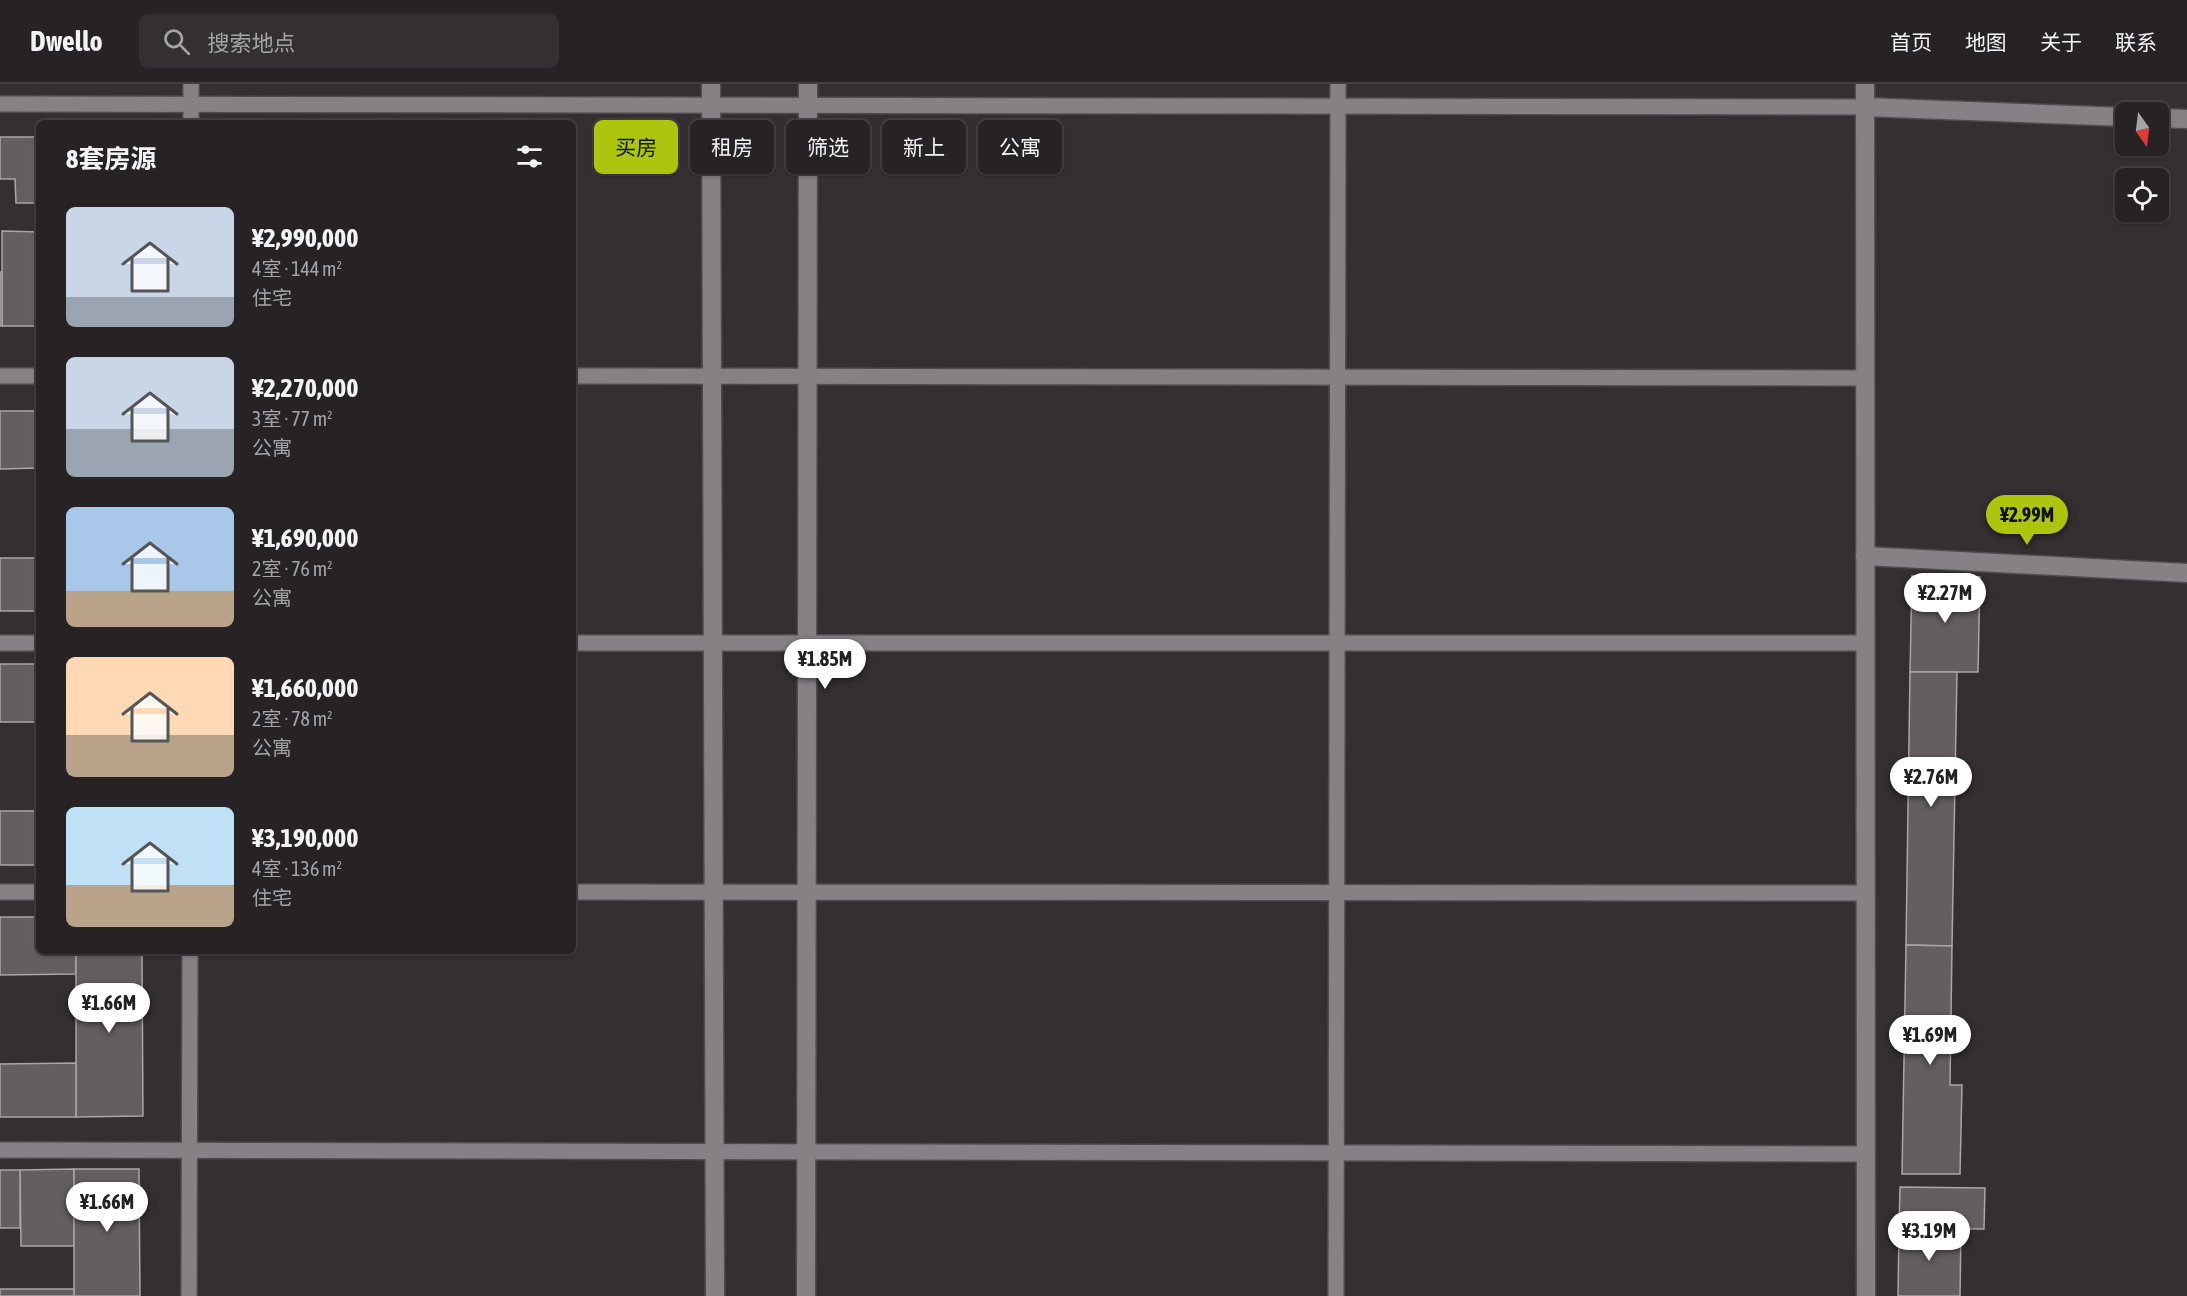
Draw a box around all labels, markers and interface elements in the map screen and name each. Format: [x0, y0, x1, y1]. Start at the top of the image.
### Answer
search box [139, 14, 559, 68]
text: Dwello [30, 25, 103, 57]
icon: search [160, 25, 193, 58]
text: 搜索地点 [208, 30, 296, 56]
text: 首页 [1890, 30, 1932, 54]
text: 地图 [1965, 30, 2007, 54]
text: 关于 [2040, 30, 2082, 54]
text: 联系 [2115, 30, 2157, 54]
north arrow [2115, 102, 2169, 156]
map controls [2115, 102, 2169, 222]
chip: 买房 [594, 120, 678, 174]
chip: 租房 [690, 120, 774, 174]
chip: 筛选 [786, 120, 870, 174]
chip: 新上 [882, 120, 966, 174]
chip: 公寓 [978, 120, 1062, 174]
icon: filters [513, 140, 546, 173]
text: 8套房源 [66, 144, 156, 174]
button: locate [2115, 168, 2169, 222]
text: ¥2,990,000 [252, 223, 358, 253]
icon: home [114, 231, 186, 303]
text: 4室 · 144 m² [252, 257, 342, 280]
text: 住宅 [252, 286, 292, 309]
text: ¥2,270,000 [252, 373, 358, 403]
icon: home [114, 381, 186, 453]
text: 3室 · 77 m² [252, 407, 333, 430]
text: 公寓 [252, 436, 292, 459]
pin: ¥2.99M [1978, 495, 2076, 546]
text: ¥2.99M [2000, 503, 2054, 526]
text: ¥1,690,000 [252, 523, 358, 553]
icon: home [114, 531, 186, 603]
text: 2室 · 76 m² [252, 557, 333, 580]
pin: ¥2.27M [1896, 573, 1994, 624]
text: ¥2.27M [1918, 581, 1972, 604]
text: 公寓 [252, 586, 292, 609]
pin: ¥1.85M [776, 639, 874, 690]
text: ¥1.85M [798, 647, 852, 670]
text: ¥1,660,000 [252, 673, 358, 703]
icon: home [114, 681, 186, 753]
text: 2室 · 78 m² [252, 707, 333, 730]
text: 公寓 [252, 736, 292, 759]
pin: ¥2.76M [1882, 757, 1980, 808]
text: ¥2.76M [1904, 765, 1958, 788]
text: ¥3,190,000 [252, 823, 358, 853]
icon: home [114, 831, 186, 903]
text: 4室 · 136 m² [252, 857, 342, 880]
text: 住宅 [252, 886, 292, 909]
pin: ¥1.66M [60, 983, 158, 1034]
text: ¥1.66M [82, 991, 136, 1014]
pin: ¥1.69M [1881, 1015, 1979, 1066]
text: ¥1.69M [1903, 1023, 1957, 1046]
pin: ¥1.66M [58, 1182, 156, 1233]
text: ¥1.66M [80, 1190, 134, 1213]
pin: ¥3.19M [1880, 1211, 1978, 1262]
text: ¥3.19M [1902, 1219, 1956, 1242]

